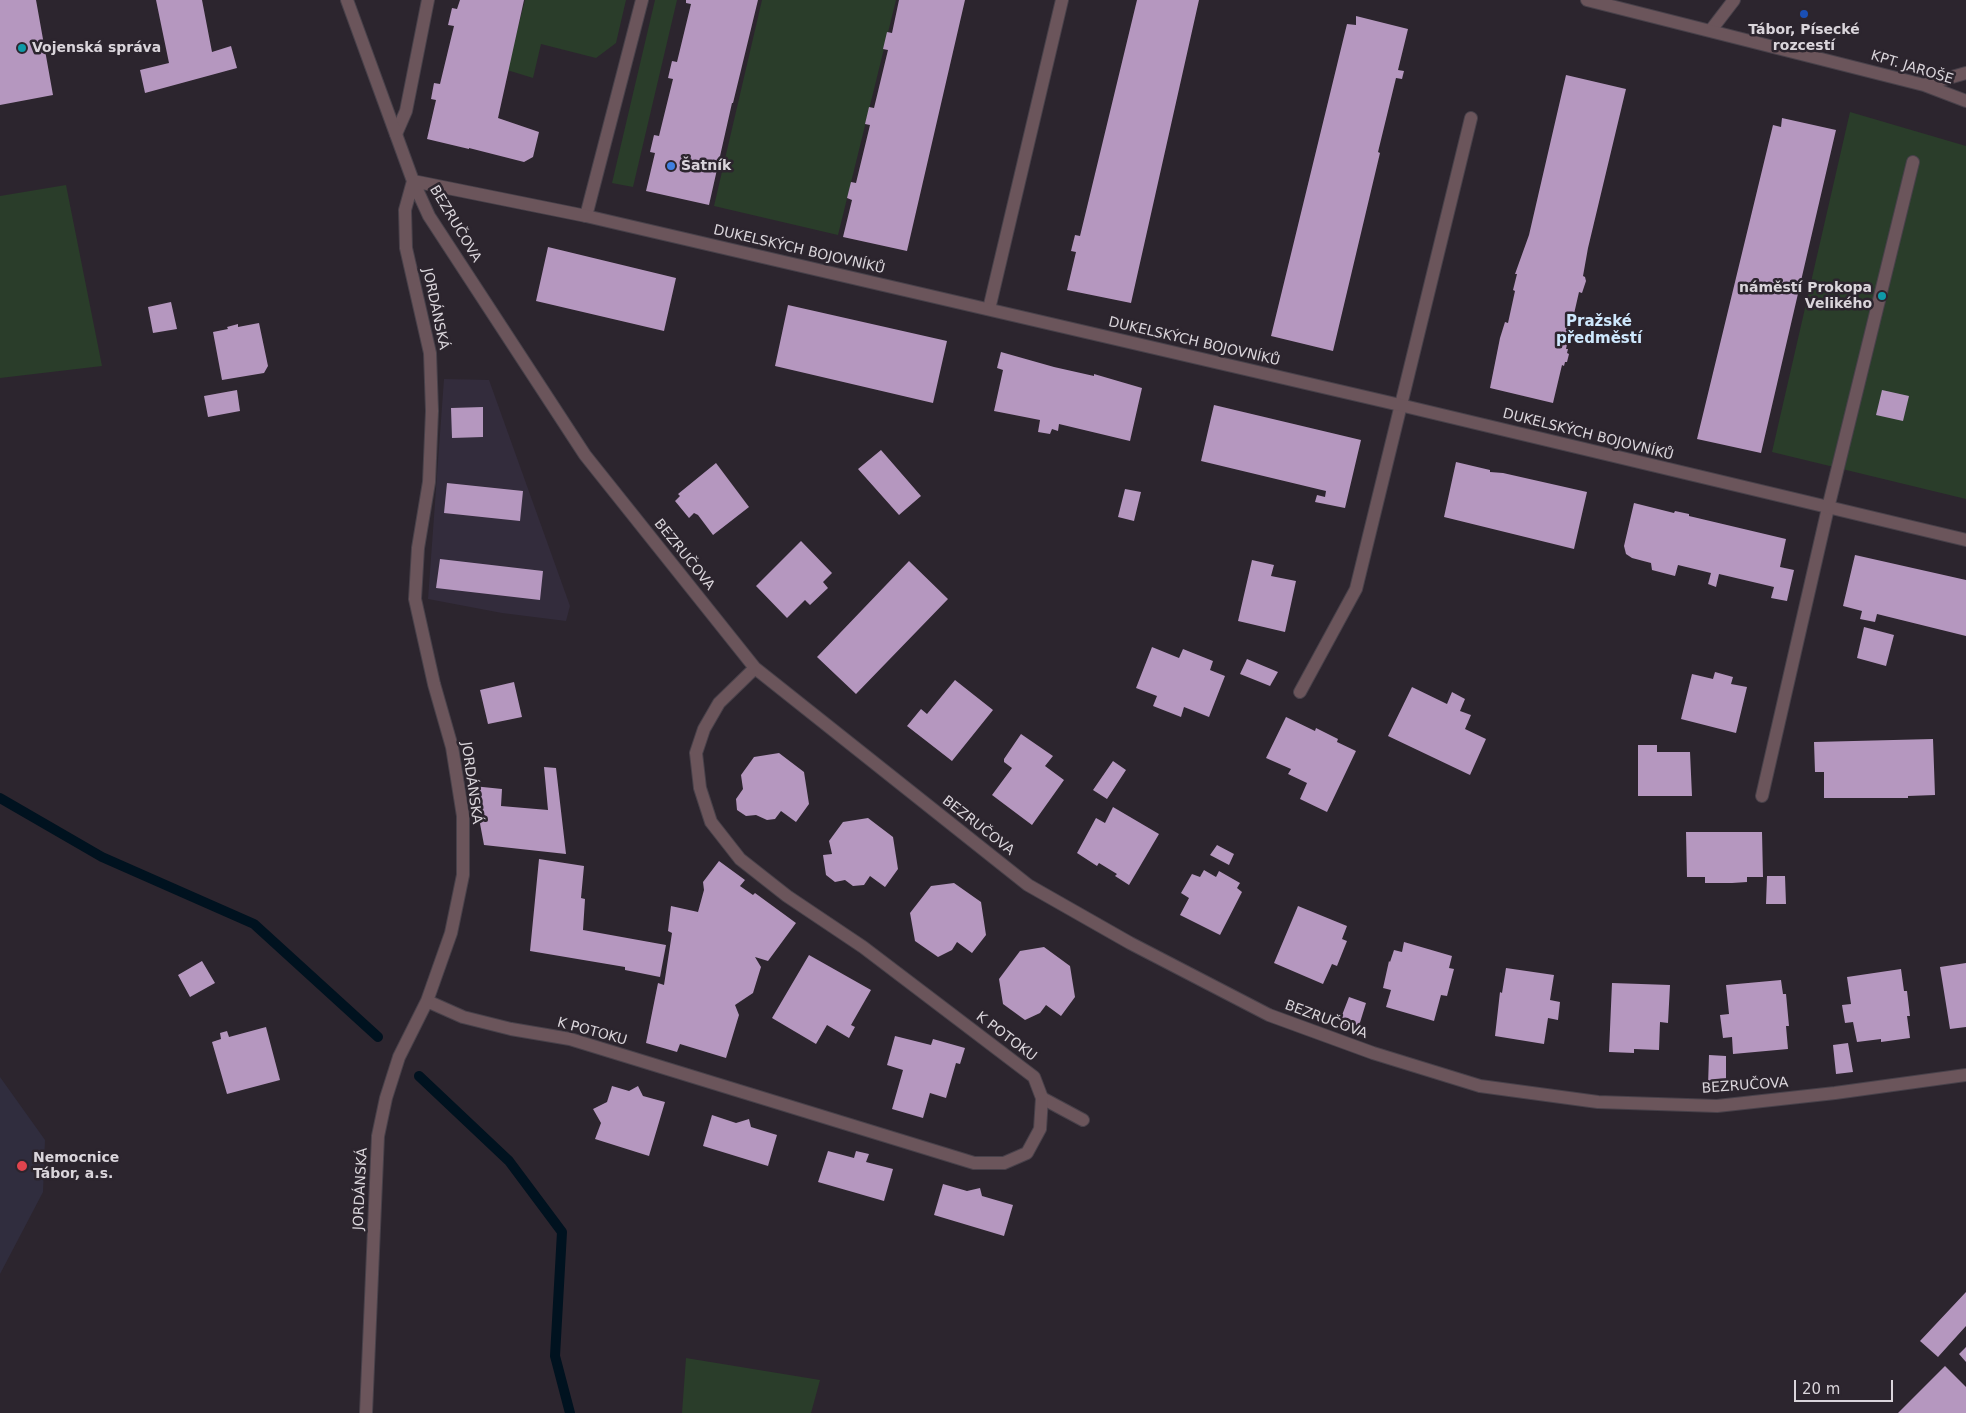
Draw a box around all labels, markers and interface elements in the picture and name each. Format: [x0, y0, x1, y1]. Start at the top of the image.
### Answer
marker: Tábor, Písecké rozcestí [1798, 8, 1810, 20]
place label: Tábor, Písecké rozcestí [1748, 22, 1860, 54]
place label: Vojenská správa [32, 40, 161, 56]
marker: Vojenská správa [16, 42, 28, 54]
street label: KPT. JAROŠE [1869, 47, 1955, 89]
place label: Šatník [681, 158, 731, 174]
marker: Šatník [665, 160, 677, 172]
street label: BEZRUČOVA [425, 182, 485, 266]
street label: DUKELSKÝCH BOJOVNÍKŮ [712, 222, 886, 278]
street label: JORDÁNSKÁ [418, 267, 452, 351]
place label: náměstí Prokopa Velikého [1739, 280, 1872, 312]
marker: náměstí Prokopa Velikého [1876, 290, 1888, 302]
district label: Pražské předměstí [1556, 313, 1642, 348]
street label: DUKELSKÝCH BOJOVNÍKŮ [1107, 314, 1281, 370]
street label: DUKELSKÝCH BOJOVNÍKŮ [1501, 406, 1675, 464]
street label: BEZRUČOVA [650, 516, 718, 594]
street label: JORDÁNSKÁ [457, 741, 485, 825]
street label: BEZRUČOVA [939, 793, 1017, 859]
street label: BEZRUČOVA [1282, 997, 1370, 1043]
street label: K POTOKU [972, 1009, 1040, 1065]
street label: K POTOKU [555, 1015, 629, 1049]
street label: BEZRUČOVA [1701, 1075, 1789, 1097]
street label: JORDÁNSKÁ [350, 1147, 372, 1231]
place label: Nemocnice Tábor, a.s. [33, 1150, 119, 1182]
marker: Nemocnice Tábor, a.s. [15, 1159, 29, 1173]
scale bar [1796, 1370, 1895, 1402]
text: 20 m [1802, 1380, 1840, 1398]

